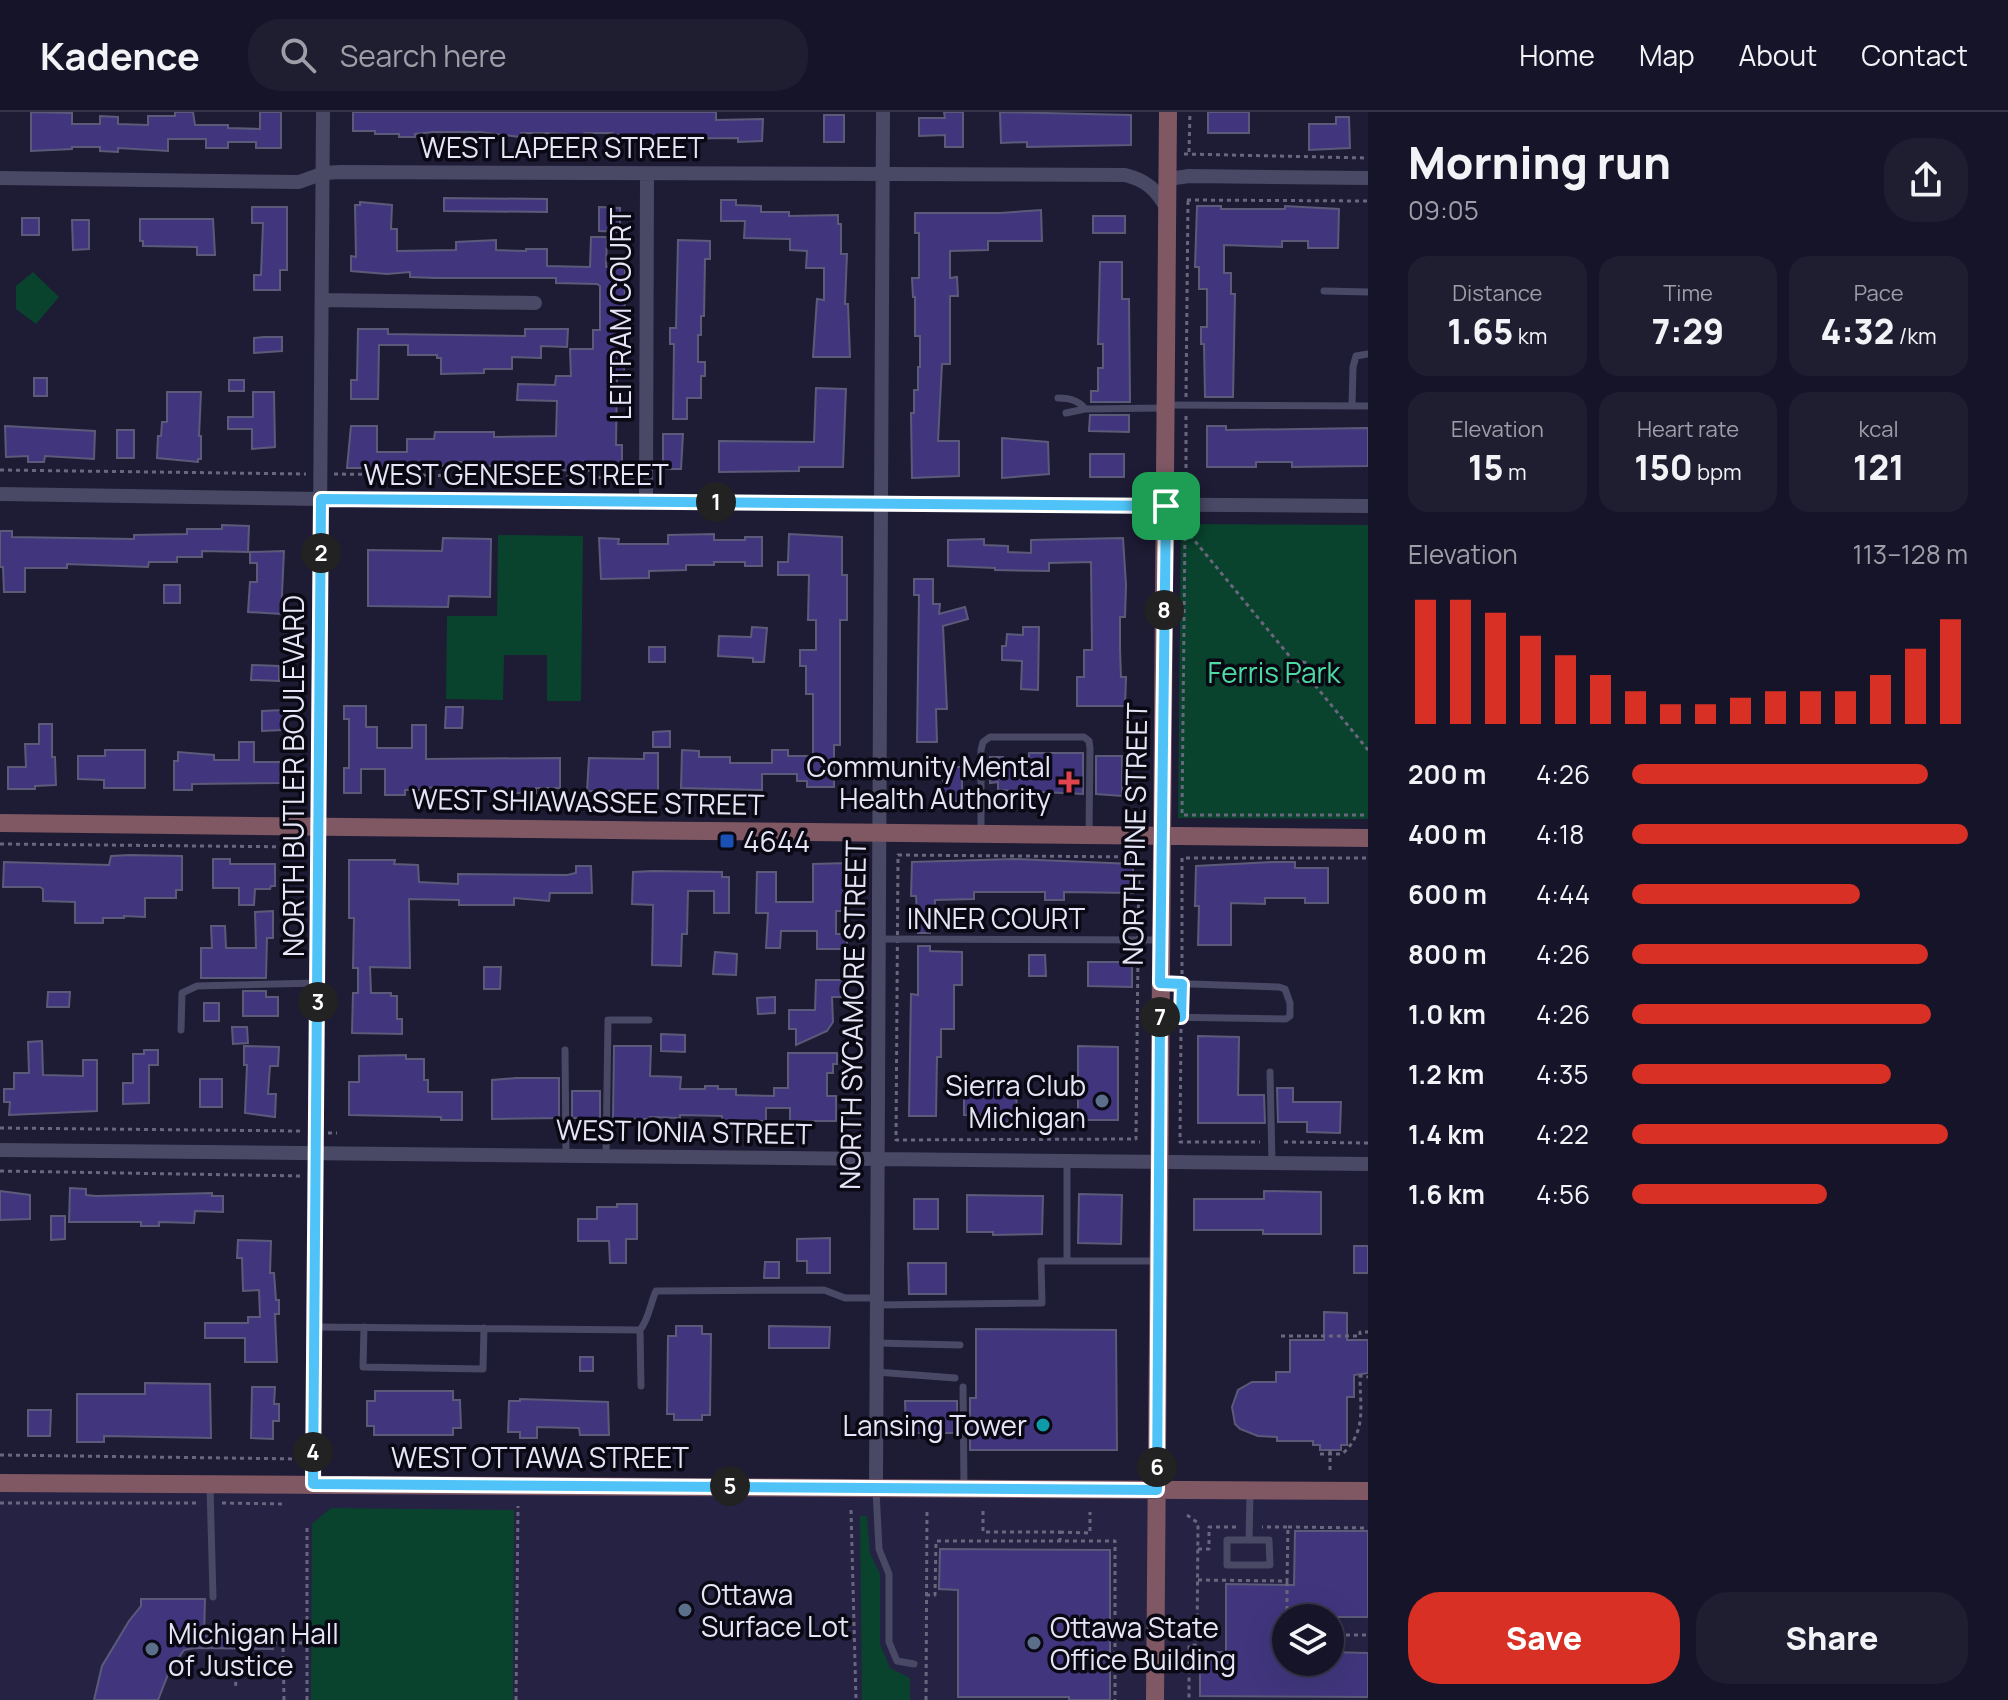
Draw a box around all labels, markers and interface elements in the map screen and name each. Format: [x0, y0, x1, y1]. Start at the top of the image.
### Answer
search box [248, 19, 808, 91]
text: Kadence [40, 29, 200, 81]
icon: search [276, 33, 320, 77]
text: Search here [340, 35, 507, 76]
text: Home [1519, 36, 1595, 74]
text: Map [1639, 36, 1695, 74]
text: About [1739, 36, 1817, 74]
text: Contact [1861, 36, 1968, 74]
street label: WEST LAPEER STREET [420, 128, 705, 166]
text: Morning run [1408, 132, 1671, 192]
button: share [1884, 138, 1968, 222]
text: 09:05 [1408, 192, 1479, 228]
street label: LEITRAM COURT [601, 208, 639, 420]
text: Distance [1452, 278, 1542, 308]
text: Time [1663, 278, 1713, 308]
text: Pace [1854, 278, 1904, 308]
text: 1.65 [1447, 308, 1513, 354]
text: 7:29 [1652, 308, 1724, 354]
text: 4:32 [1821, 308, 1894, 354]
text: km [1513, 321, 1547, 351]
text: /km [1894, 321, 1937, 351]
text: Elevation [1451, 414, 1544, 444]
text: Heart rate [1637, 414, 1739, 444]
text: kcal [1859, 414, 1899, 444]
text: 15 [1468, 444, 1504, 490]
text: 150 [1634, 444, 1693, 490]
text: 121 [1853, 444, 1904, 490]
street label: WEST GENESEE STREET [363, 455, 669, 493]
text: m [1504, 457, 1527, 487]
text: bpm [1693, 457, 1742, 487]
pin [1132, 472, 1200, 540]
pin: 1 [696, 482, 736, 522]
icon: arrive [1144, 484, 1188, 528]
text: 1 [711, 487, 721, 517]
pin: 2 [301, 533, 341, 573]
text: Elevation [1408, 536, 1518, 572]
text: 113–128 m [1853, 536, 1968, 572]
text: 2 [314, 538, 328, 568]
pin: 8 [1144, 590, 1184, 630]
street label: NORTH BUTLER BOULEVARD [274, 595, 312, 957]
text: 8 [1157, 595, 1171, 625]
park label: Ferris Park [1208, 653, 1342, 691]
street label: NORTH PINE STREET [1113, 702, 1155, 966]
place label: Community Mental Health Authority [807, 747, 1051, 817]
text: 200 m [1408, 756, 1486, 792]
text: 4:26 [1536, 756, 1590, 792]
marker: Community Mental Health Authority [1058, 771, 1080, 793]
street label: WEST SHIAWASSEE STREET [411, 779, 765, 823]
text: 400 m [1408, 816, 1487, 852]
text: 4:18 [1536, 816, 1584, 852]
place label: 4644 [743, 822, 810, 860]
marker: 4644 [718, 832, 736, 850]
street label: NORTH SYCAMORE STREET [830, 839, 874, 1190]
text: 600 m [1408, 876, 1487, 912]
text: 4:44 [1536, 876, 1590, 912]
street label: INNER COURT [907, 899, 1085, 937]
text: 800 m [1408, 936, 1487, 972]
text: 4:26 [1536, 936, 1590, 972]
pin: 3 [298, 982, 338, 1022]
text: 3 [312, 987, 324, 1017]
text: 1.0 km [1408, 996, 1486, 1032]
text: 4:26 [1536, 996, 1590, 1032]
pin: 7 [1140, 997, 1180, 1037]
text: 7 [1154, 1002, 1166, 1032]
text: 1.2 km [1408, 1056, 1484, 1092]
text: 4:35 [1536, 1056, 1589, 1092]
place label: Sierra Club Michigan [945, 1066, 1086, 1136]
marker: Sierra Club Michigan [1093, 1092, 1111, 1110]
street label: WEST IONIA STREET [556, 1110, 813, 1152]
text: 1.4 km [1408, 1116, 1485, 1152]
text: 4:22 [1536, 1116, 1589, 1152]
text: 1.6 km [1408, 1176, 1485, 1212]
text: 4:56 [1536, 1176, 1590, 1212]
place label: Lansing Tower [843, 1406, 1027, 1444]
marker: Lansing Tower [1034, 1416, 1052, 1434]
pin: 4 [293, 1432, 333, 1472]
text: 4 [306, 1437, 320, 1467]
street label: WEST OTTAWA STREET [391, 1438, 689, 1476]
pin: 6 [1137, 1447, 1177, 1487]
text: 6 [1150, 1452, 1164, 1482]
pin: 5 [710, 1466, 750, 1506]
text: 5 [724, 1471, 736, 1501]
place label: Ottawa Surface Lot [701, 1575, 849, 1645]
button: Save [1408, 1592, 1680, 1684]
button: Share [1696, 1592, 1968, 1684]
marker: Ottawa Surface Lot [676, 1601, 694, 1619]
map controls [1272, 1604, 1344, 1676]
button: layers [1272, 1604, 1344, 1676]
place label: Ottawa State Office Building [1050, 1608, 1236, 1678]
place label: Michigan Hall of Justice [168, 1614, 339, 1684]
marker: Ottawa State Office Building [1025, 1634, 1043, 1652]
marker: Michigan Hall of Justice [143, 1640, 161, 1658]

